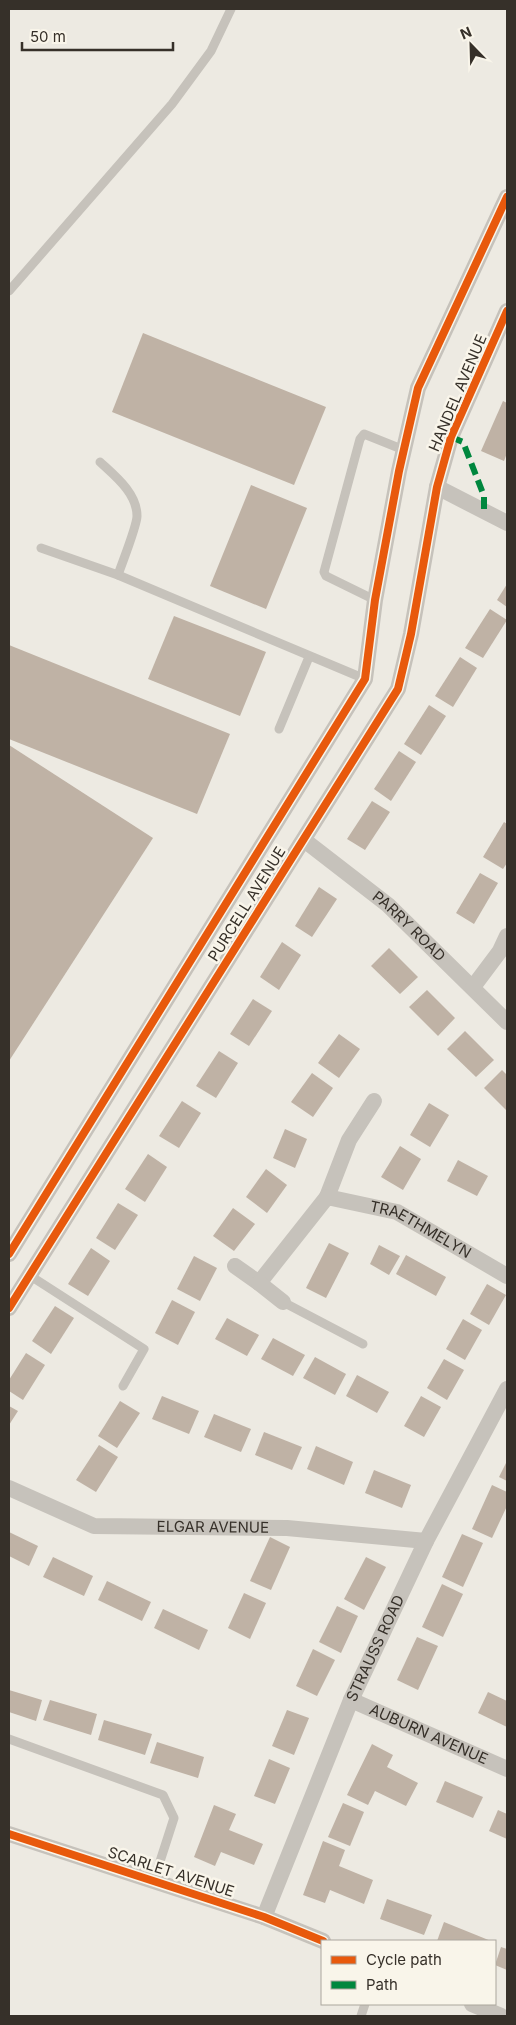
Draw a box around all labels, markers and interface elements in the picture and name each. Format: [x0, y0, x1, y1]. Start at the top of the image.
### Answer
scale bar [22, 20, 174, 52]
north arrow [446, 20, 496, 70]
text: N [457, 23, 474, 42]
text: 50 m [30, 27, 66, 46]
street label: HANDEL AVENUE [424, 331, 491, 454]
street label: PURCELL AVENUE [204, 843, 290, 965]
street label: PARRY ROAD [369, 887, 450, 965]
street label: TRAETHMELYN [368, 1196, 475, 1262]
street label: ELGAR AVENUE [157, 1517, 269, 1537]
street label: STRAUSS ROAD [342, 1592, 408, 1704]
street label: AUBURN AVENUE [367, 1699, 491, 1768]
street label: SCARLET AVENUE [106, 1842, 237, 1901]
legend [321, 1940, 496, 2005]
text: Cycle path [366, 1950, 442, 1969]
text: Path [366, 1975, 398, 1994]

